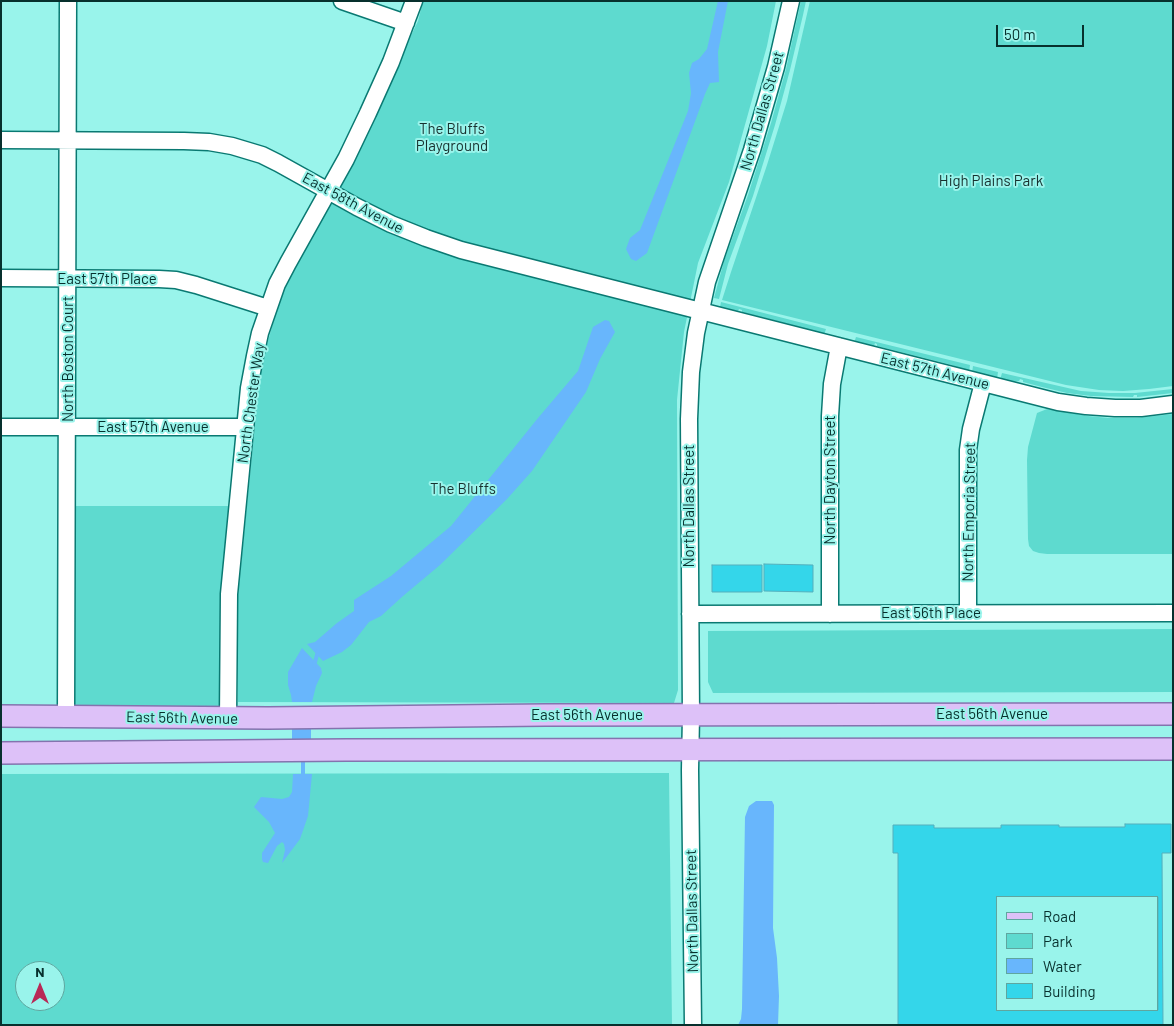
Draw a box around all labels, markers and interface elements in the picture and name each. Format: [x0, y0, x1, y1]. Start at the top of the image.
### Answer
scale bar [999, 15, 1086, 47]
text: 50 m [1004, 25, 1036, 43]
street label: North Dallas Street [736, 49, 788, 173]
park label: The Bluffs Playground [416, 120, 488, 155]
street label: East 58th Avenue [299, 169, 407, 237]
park label: High Plains Park [939, 172, 1043, 190]
street label: East 57th Place [57, 270, 157, 288]
street label: North Boston Court [59, 296, 77, 422]
street label: North Chester Way [234, 342, 268, 464]
street label: East 57th Avenue [879, 349, 991, 393]
street label: North Dayton Street [821, 415, 839, 545]
street label: East 57th Avenue [97, 418, 209, 436]
street label: North Emporia Street [959, 442, 979, 582]
street label: North Dallas Street [680, 444, 698, 568]
park label: The Bluffs [430, 480, 496, 498]
street label: East 56th Place [881, 604, 981, 622]
street label: East 56th Avenue [936, 705, 1048, 723]
street label: East 56th Avenue [531, 706, 643, 724]
street label: East 56th Avenue [126, 708, 238, 728]
street label: North Dallas Street [682, 849, 702, 973]
legend [996, 896, 1159, 1011]
text: Road [1043, 907, 1076, 925]
text: Park [1043, 932, 1072, 950]
text: Water [1043, 957, 1082, 975]
north arrow [15, 961, 65, 1011]
text: N [35, 963, 45, 980]
text: Building [1043, 982, 1096, 1000]

